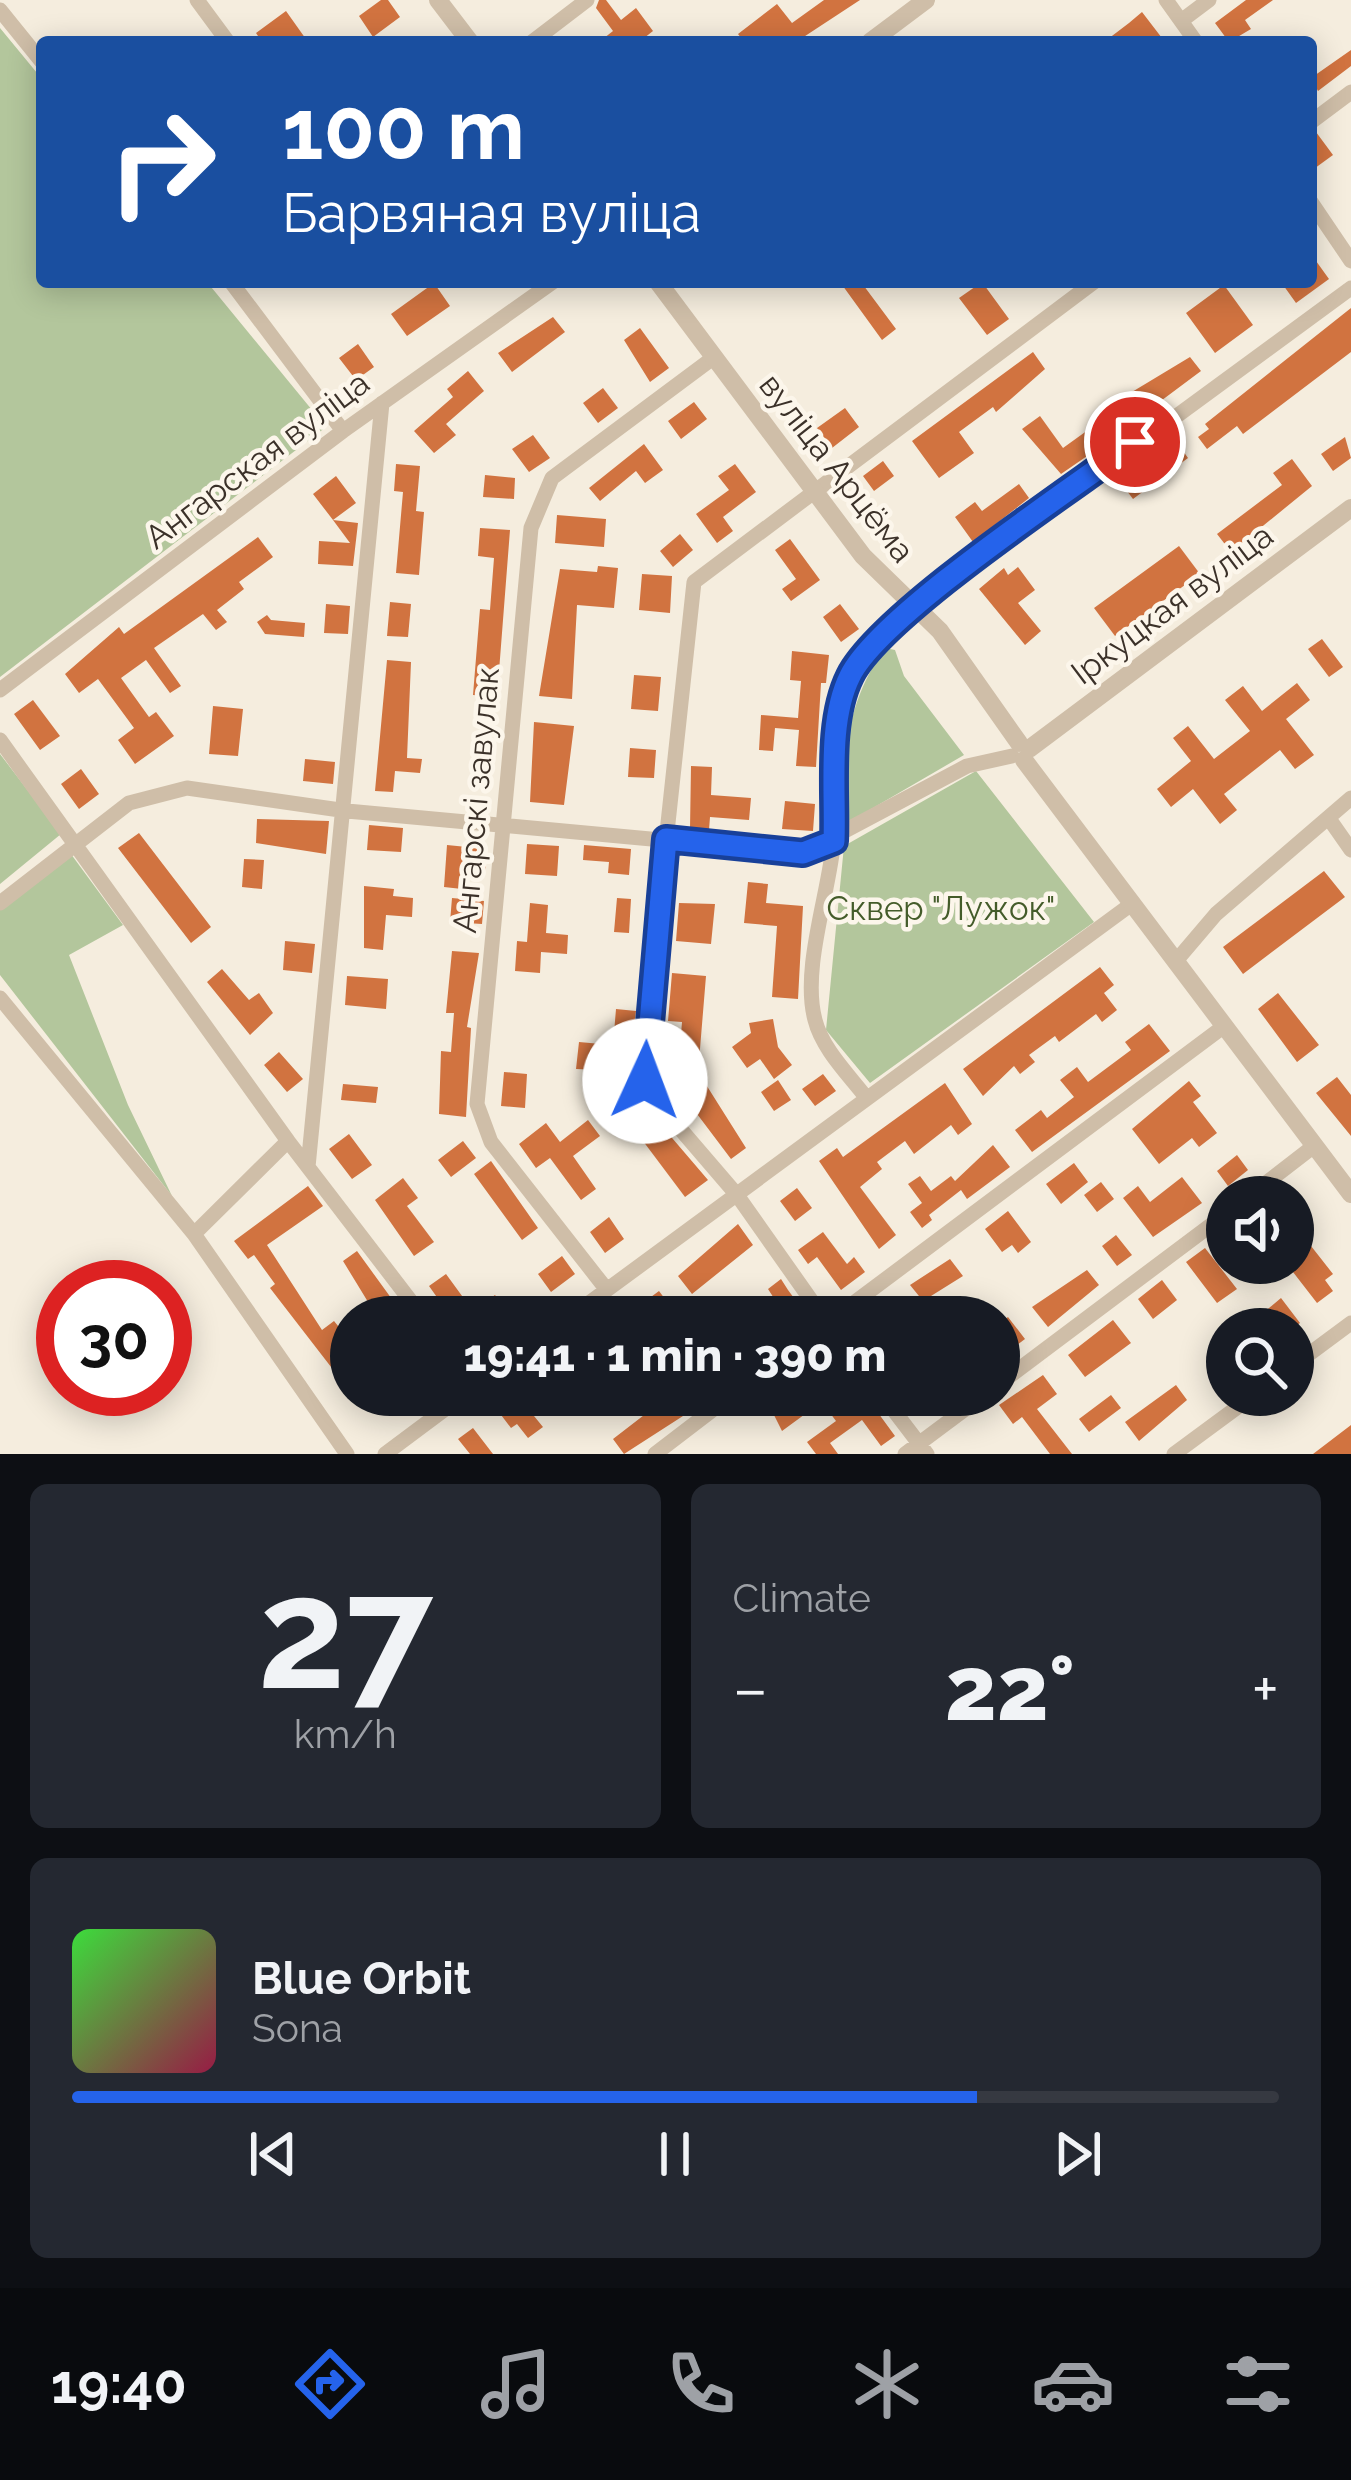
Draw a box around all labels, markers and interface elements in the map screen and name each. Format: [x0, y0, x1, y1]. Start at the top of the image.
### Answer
text: 100 m [282, 80, 525, 179]
icon: right [84, 84, 240, 240]
text: Барвяная вуліца [282, 181, 701, 245]
street label: Ангарская вуліца [137, 363, 377, 557]
street label: вуліца Арцёма [751, 366, 923, 570]
pin [1084, 391, 1186, 493]
icon: arrive [1102, 409, 1168, 475]
street label: Іркуцкая вуліца [1064, 516, 1280, 692]
street label: Ангарскі завулак [445, 665, 507, 935]
park label: Сквер "Лужок" [827, 889, 1055, 928]
position arrow [582, 1018, 708, 1144]
map controls [1206, 1176, 1314, 1416]
button: sound [1206, 1176, 1314, 1284]
speed limit sign: 30 [36, 1260, 192, 1416]
button: search [1206, 1308, 1314, 1416]
text: 19:41 · 1 min · 390 m [464, 1329, 886, 1382]
text: 27 [258, 1541, 433, 1725]
text: Climate [733, 1575, 871, 1621]
text: 22° [945, 1635, 1075, 1741]
text: − [733, 1650, 768, 1727]
text: + [1252, 1650, 1279, 1727]
text: km/h [294, 1711, 397, 1757]
text: Blue Orbit [252, 1952, 471, 2005]
text: Sona [252, 2005, 343, 2051]
icon: previous [240, 2121, 306, 2187]
icon: pause [642, 2121, 708, 2187]
icon: next [1045, 2121, 1111, 2187]
icon: directions [288, 2342, 372, 2426]
icon: music [474, 2342, 558, 2426]
icon: phone [659, 2342, 743, 2426]
icon: climate [845, 2342, 929, 2426]
icon: car [1031, 2342, 1115, 2426]
icon: filters [1216, 2342, 1300, 2426]
text: 19:40 [51, 2352, 187, 2416]

